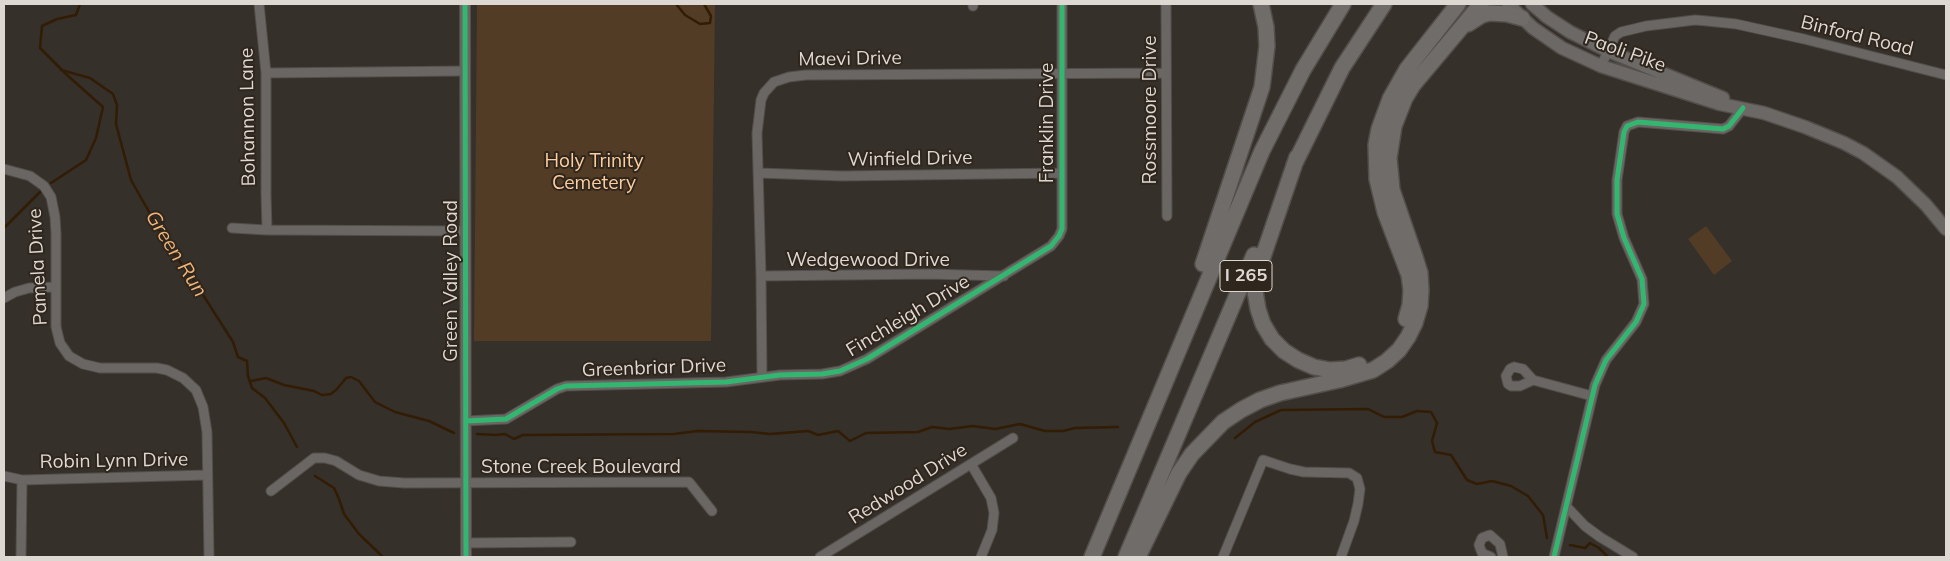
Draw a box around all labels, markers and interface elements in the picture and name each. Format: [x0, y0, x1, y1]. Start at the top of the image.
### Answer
street label: Binford Road [1798, 11, 1916, 61]
street label: Paoli Pike [1581, 27, 1669, 77]
street label: Rossmoore Drive [1139, 36, 1161, 184]
street label: Bohannon Lane [235, 47, 261, 187]
street label: Maevi Drive [798, 47, 902, 71]
street label: Franklin Drive [1036, 63, 1058, 183]
street label: Winfield Drive [847, 147, 973, 171]
park label: Holy Trinity Cemetery [545, 150, 643, 194]
street label: Green Valley Road [440, 200, 462, 362]
water label: Green Run [140, 206, 212, 302]
street label: Pamela Drive [24, 208, 52, 326]
street label: Wedgewood Drive [786, 249, 950, 271]
road number: I 265 [1220, 260, 1272, 292]
street label: Finchleigh Drive [842, 270, 974, 362]
street label: Greenbriar Drive [581, 354, 727, 382]
street label: Redwood Drive [845, 439, 971, 529]
street label: Robin Lynn Drive [40, 448, 188, 474]
street label: Stone Creek Boulevard [481, 456, 681, 478]

